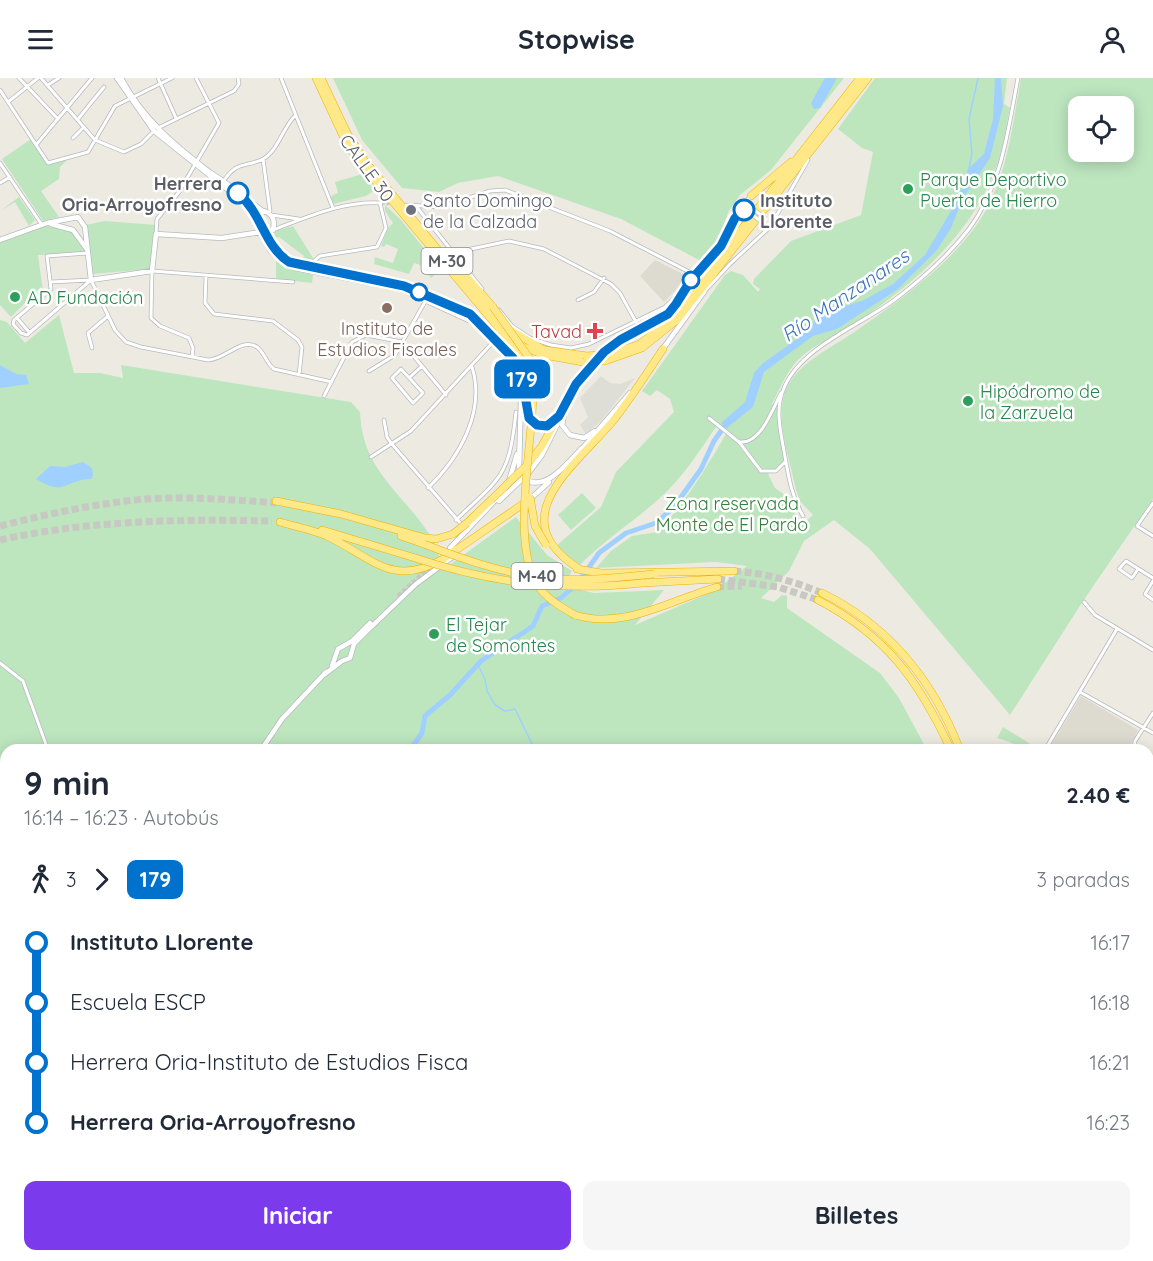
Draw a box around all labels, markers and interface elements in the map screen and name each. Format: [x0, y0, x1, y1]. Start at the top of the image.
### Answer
text: Stopwise [518, 22, 635, 56]
icon: menu [24, 23, 57, 56]
icon: person [1096, 23, 1129, 56]
map controls [1068, 96, 1134, 162]
button: locate [1068, 96, 1134, 162]
street label: CALLE 30 [335, 130, 399, 206]
place label: Parque Deportivo Puerta de Hierro [920, 168, 1067, 212]
place label: Herrera Oria-Arroyofresno [62, 172, 222, 216]
marker: Herrera Oria-Arroyofresno [227, 182, 249, 204]
marker: Parque Deportivo Puerta de Hierro [901, 182, 915, 196]
place label: Santo Domingo de la Calzada [423, 189, 553, 233]
place label: Instituto Llorente [760, 189, 833, 233]
marker: Instituto Llorente [733, 199, 755, 221]
marker: Santo Domingo de la Calzada [404, 203, 418, 217]
water label: Río Manzanares [776, 242, 915, 347]
road number: M-30 [422, 248, 472, 274]
unlabelled marker [682, 271, 700, 289]
unlabelled marker [410, 283, 428, 301]
place label: AD Fundación [27, 286, 143, 309]
marker: AD Fundación [8, 290, 22, 304]
marker: Instituto de Estudios Fiscales [380, 301, 394, 315]
place label: Instituto de Estudios Fiscales [317, 317, 457, 361]
place label: Tavad [531, 320, 582, 343]
marker: Tavad [586, 322, 604, 340]
line badge: 179 [488, 360, 556, 398]
text: 179 [506, 366, 538, 392]
place label: Hipódromo de la Zarzuela [980, 380, 1100, 424]
marker: Hipódromo de la Zarzuela [961, 394, 975, 408]
park label: Zona reservada Monte de El Pardo [656, 492, 808, 536]
road number: M-40 [512, 563, 562, 589]
place label: El Tejar de Somontes [446, 613, 555, 657]
marker: El Tejar de Somontes [427, 627, 441, 641]
text: 9 min [24, 762, 110, 803]
text: 2.40 € [1066, 781, 1130, 809]
text: 16:14 – 16:23 · Autobús [24, 805, 219, 830]
icon: walk [24, 863, 57, 896]
icon: forward [85, 863, 118, 896]
text: 179 [139, 866, 171, 892]
text: 3 [66, 867, 76, 892]
text: 3 paradas [1037, 867, 1130, 892]
text: Instituto Llorente [70, 928, 253, 956]
text: 16:17 [1090, 930, 1130, 955]
text: Escuela ESCP [70, 988, 206, 1016]
text: 16:18 [1090, 990, 1130, 1015]
text: Herrera Oria-Instituto de Estudios Fisca [70, 1048, 468, 1076]
text: 16:21 [1090, 1050, 1130, 1075]
text: Herrera Oria-Arroyofresno [70, 1108, 356, 1136]
text: 16:23 [1087, 1110, 1130, 1135]
button: Iniciar [24, 1181, 571, 1250]
button: Billetes [583, 1181, 1130, 1250]

